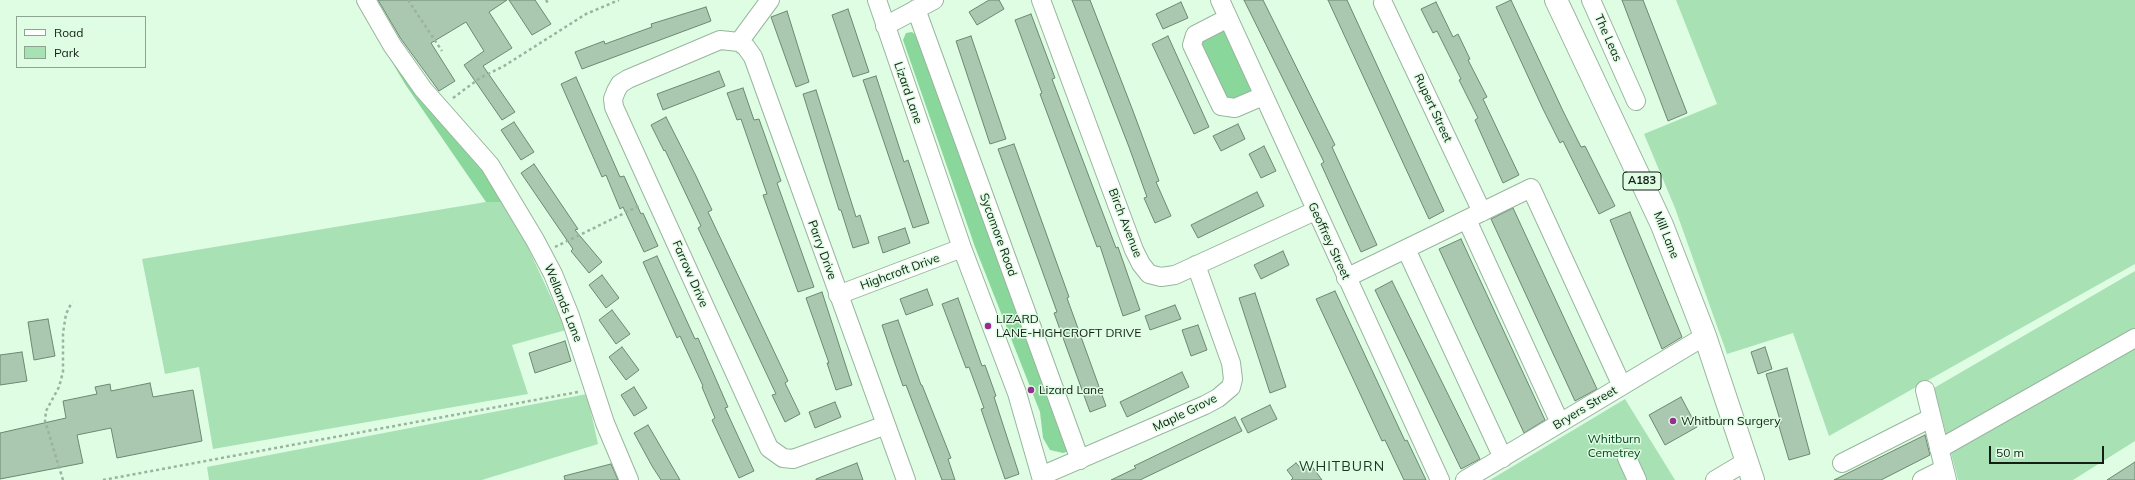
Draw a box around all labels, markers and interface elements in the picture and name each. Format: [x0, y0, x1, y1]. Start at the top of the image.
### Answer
street label: The Leas [1591, 12, 1625, 64]
legend [16, 16, 146, 68]
text: Road [54, 25, 83, 40]
text: Park [54, 45, 79, 60]
street label: Lizard Lane [891, 60, 925, 126]
street label: Rupert Street [1411, 71, 1455, 145]
road number: A183 [1623, 172, 1661, 190]
street label: Birch Avenue [1105, 186, 1145, 260]
street label: Sycamore Road [976, 191, 1020, 279]
street label: Geoffrey Street [1305, 200, 1353, 282]
street label: Mill Lane [1650, 209, 1682, 261]
street label: Parry Drive [805, 218, 839, 282]
street label: Farrow Drive [669, 238, 711, 310]
street label: Highcroft Drive [858, 251, 942, 293]
street label: Wellands Lane [541, 262, 585, 344]
place label: LIZARD LANE-HIGHCROFT DRIVE [996, 312, 1141, 340]
marker: LIZARD LANE-HIGHCROFT DRIVE [983, 321, 993, 331]
place label: Lizard Lane [1039, 383, 1104, 397]
street label: Bryers Street [1550, 383, 1620, 433]
marker: Lizard Lane [1026, 385, 1036, 395]
street label: Maple Grove [1150, 391, 1220, 435]
place label: Whitburn Surgery [1681, 414, 1781, 428]
marker: Whitburn Surgery [1668, 416, 1678, 426]
park label: Whitburn Cemetrey [1588, 432, 1640, 460]
scale bar [1991, 438, 2106, 464]
text: 50 m [1996, 445, 2024, 460]
district label: WHITBURN [1299, 459, 1385, 475]

